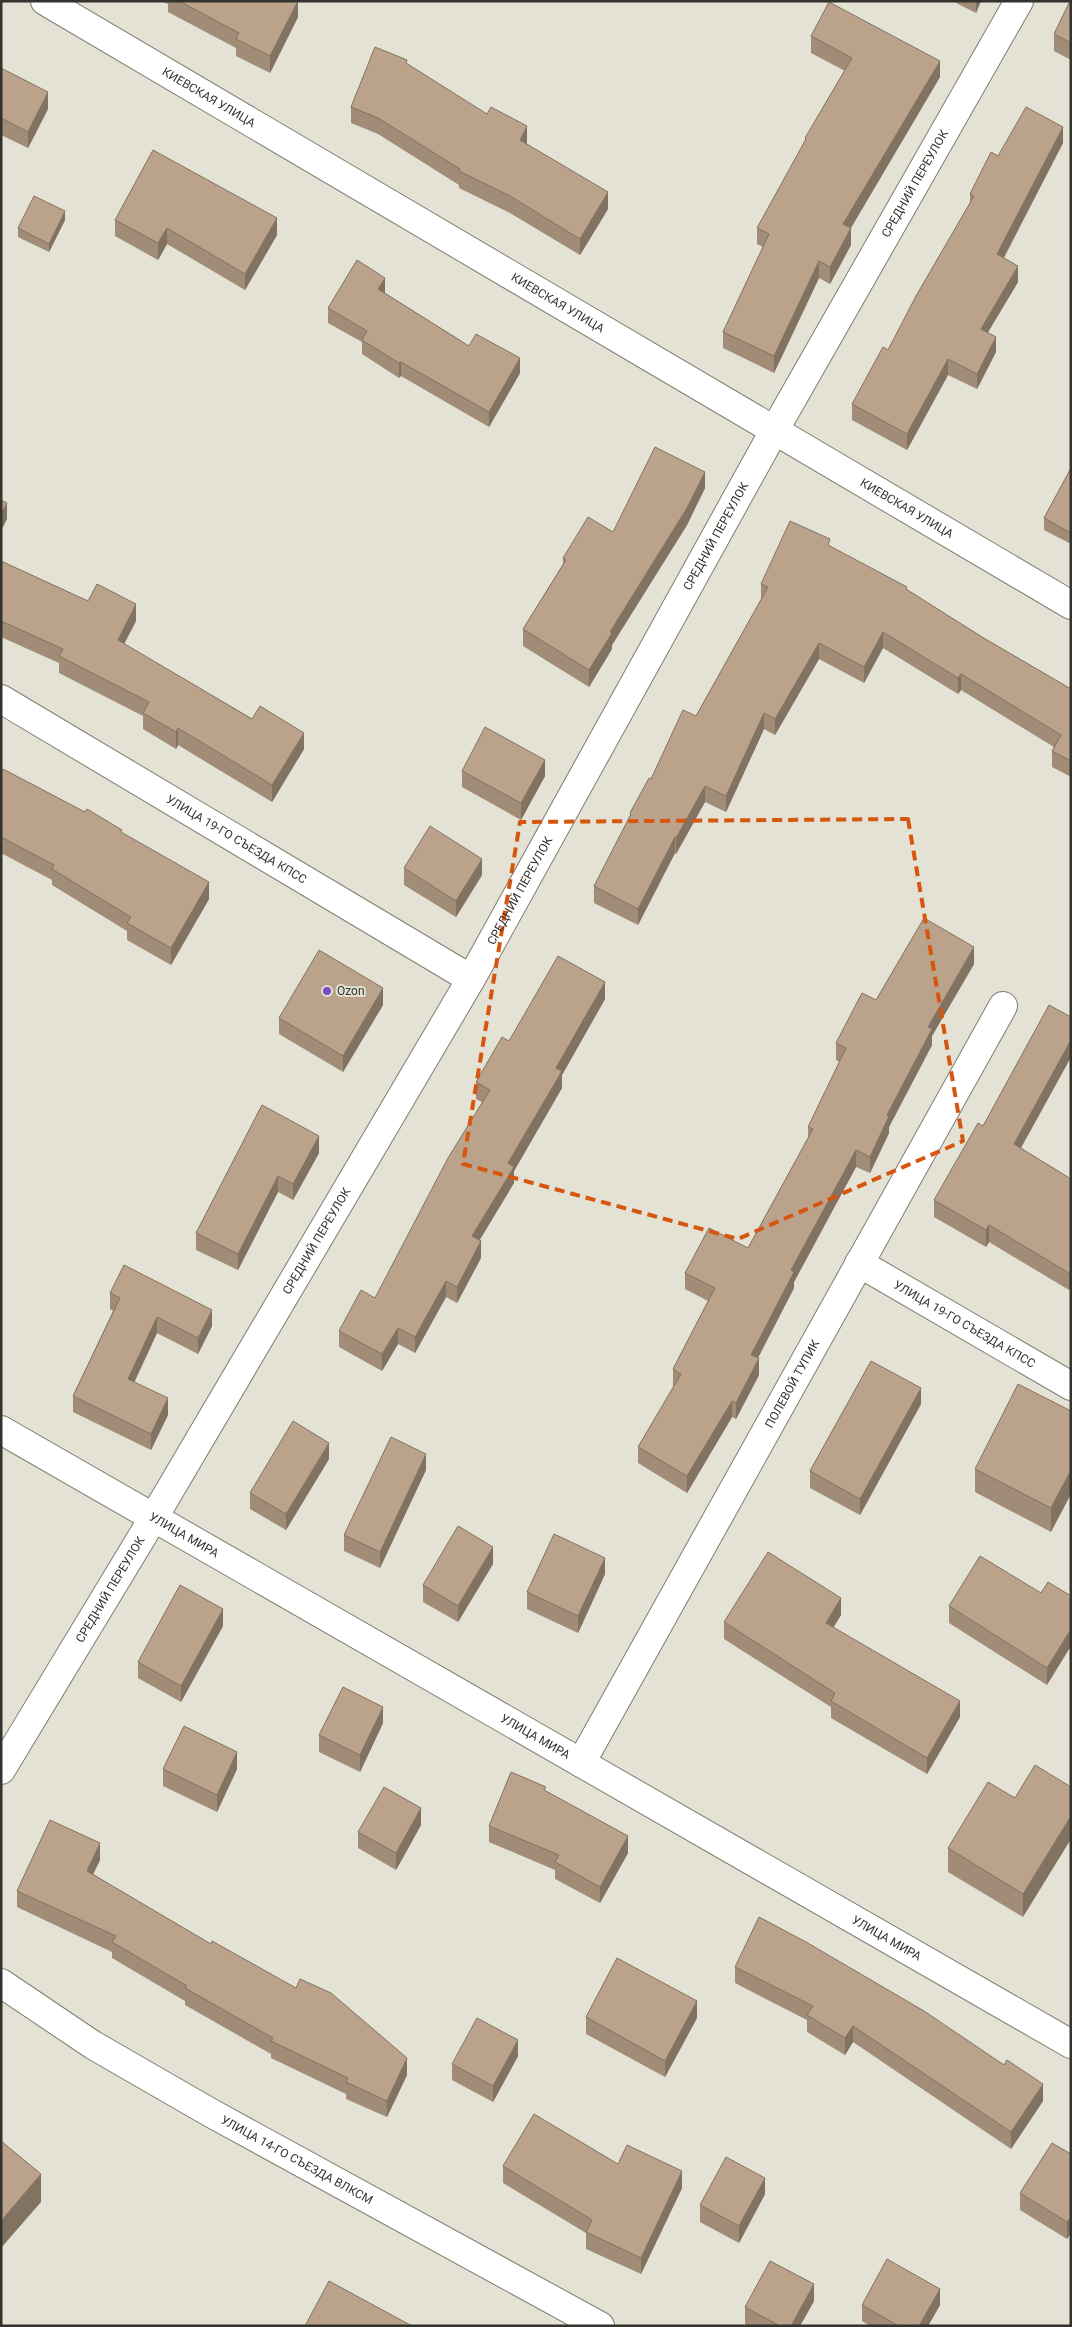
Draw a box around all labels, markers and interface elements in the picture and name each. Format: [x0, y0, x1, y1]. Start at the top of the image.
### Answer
street label: КИЕВСКАЯ УЛИЦА [160, 65, 258, 130]
street label: СРЕДНИЙ ПЕРЕУЛОК [879, 127, 951, 240]
street label: КИЕВСКАЯ УЛИЦА [509, 270, 607, 336]
street label: КИЕВСКАЯ УЛИЦА [858, 475, 956, 541]
street label: СРЕДНИЙ ПЕРЕУЛОК [680, 480, 751, 593]
street label: УЛИЦА 19-ГО СЪЕЗДА КПСС [164, 792, 309, 887]
street label: СРЕДНИЙ ПЕРЕУЛОК [484, 834, 555, 947]
place label: Ozon [337, 984, 365, 998]
marker: Ozon [321, 985, 333, 997]
street label: СРЕДНИЙ ПЕРЕУЛОК [280, 1185, 354, 1297]
street label: УЛИЦА 19-ГО СЪЕЗДА КПСС [891, 1278, 1038, 1371]
street label: ПОЛЕВОЙ ТУПИК [762, 1337, 823, 1430]
street label: УЛИЦА МИРА [147, 1510, 221, 1560]
street label: СРЕДНИЙ ПЕРЕУЛОК [73, 1534, 148, 1645]
street label: УЛИЦА МИРА [498, 1711, 573, 1762]
street label: УЛИЦА МИРА [849, 1913, 924, 1964]
street label: УЛИЦА 14-ГО СЪЕЗДА ВЛКСМ [218, 2113, 375, 2207]

